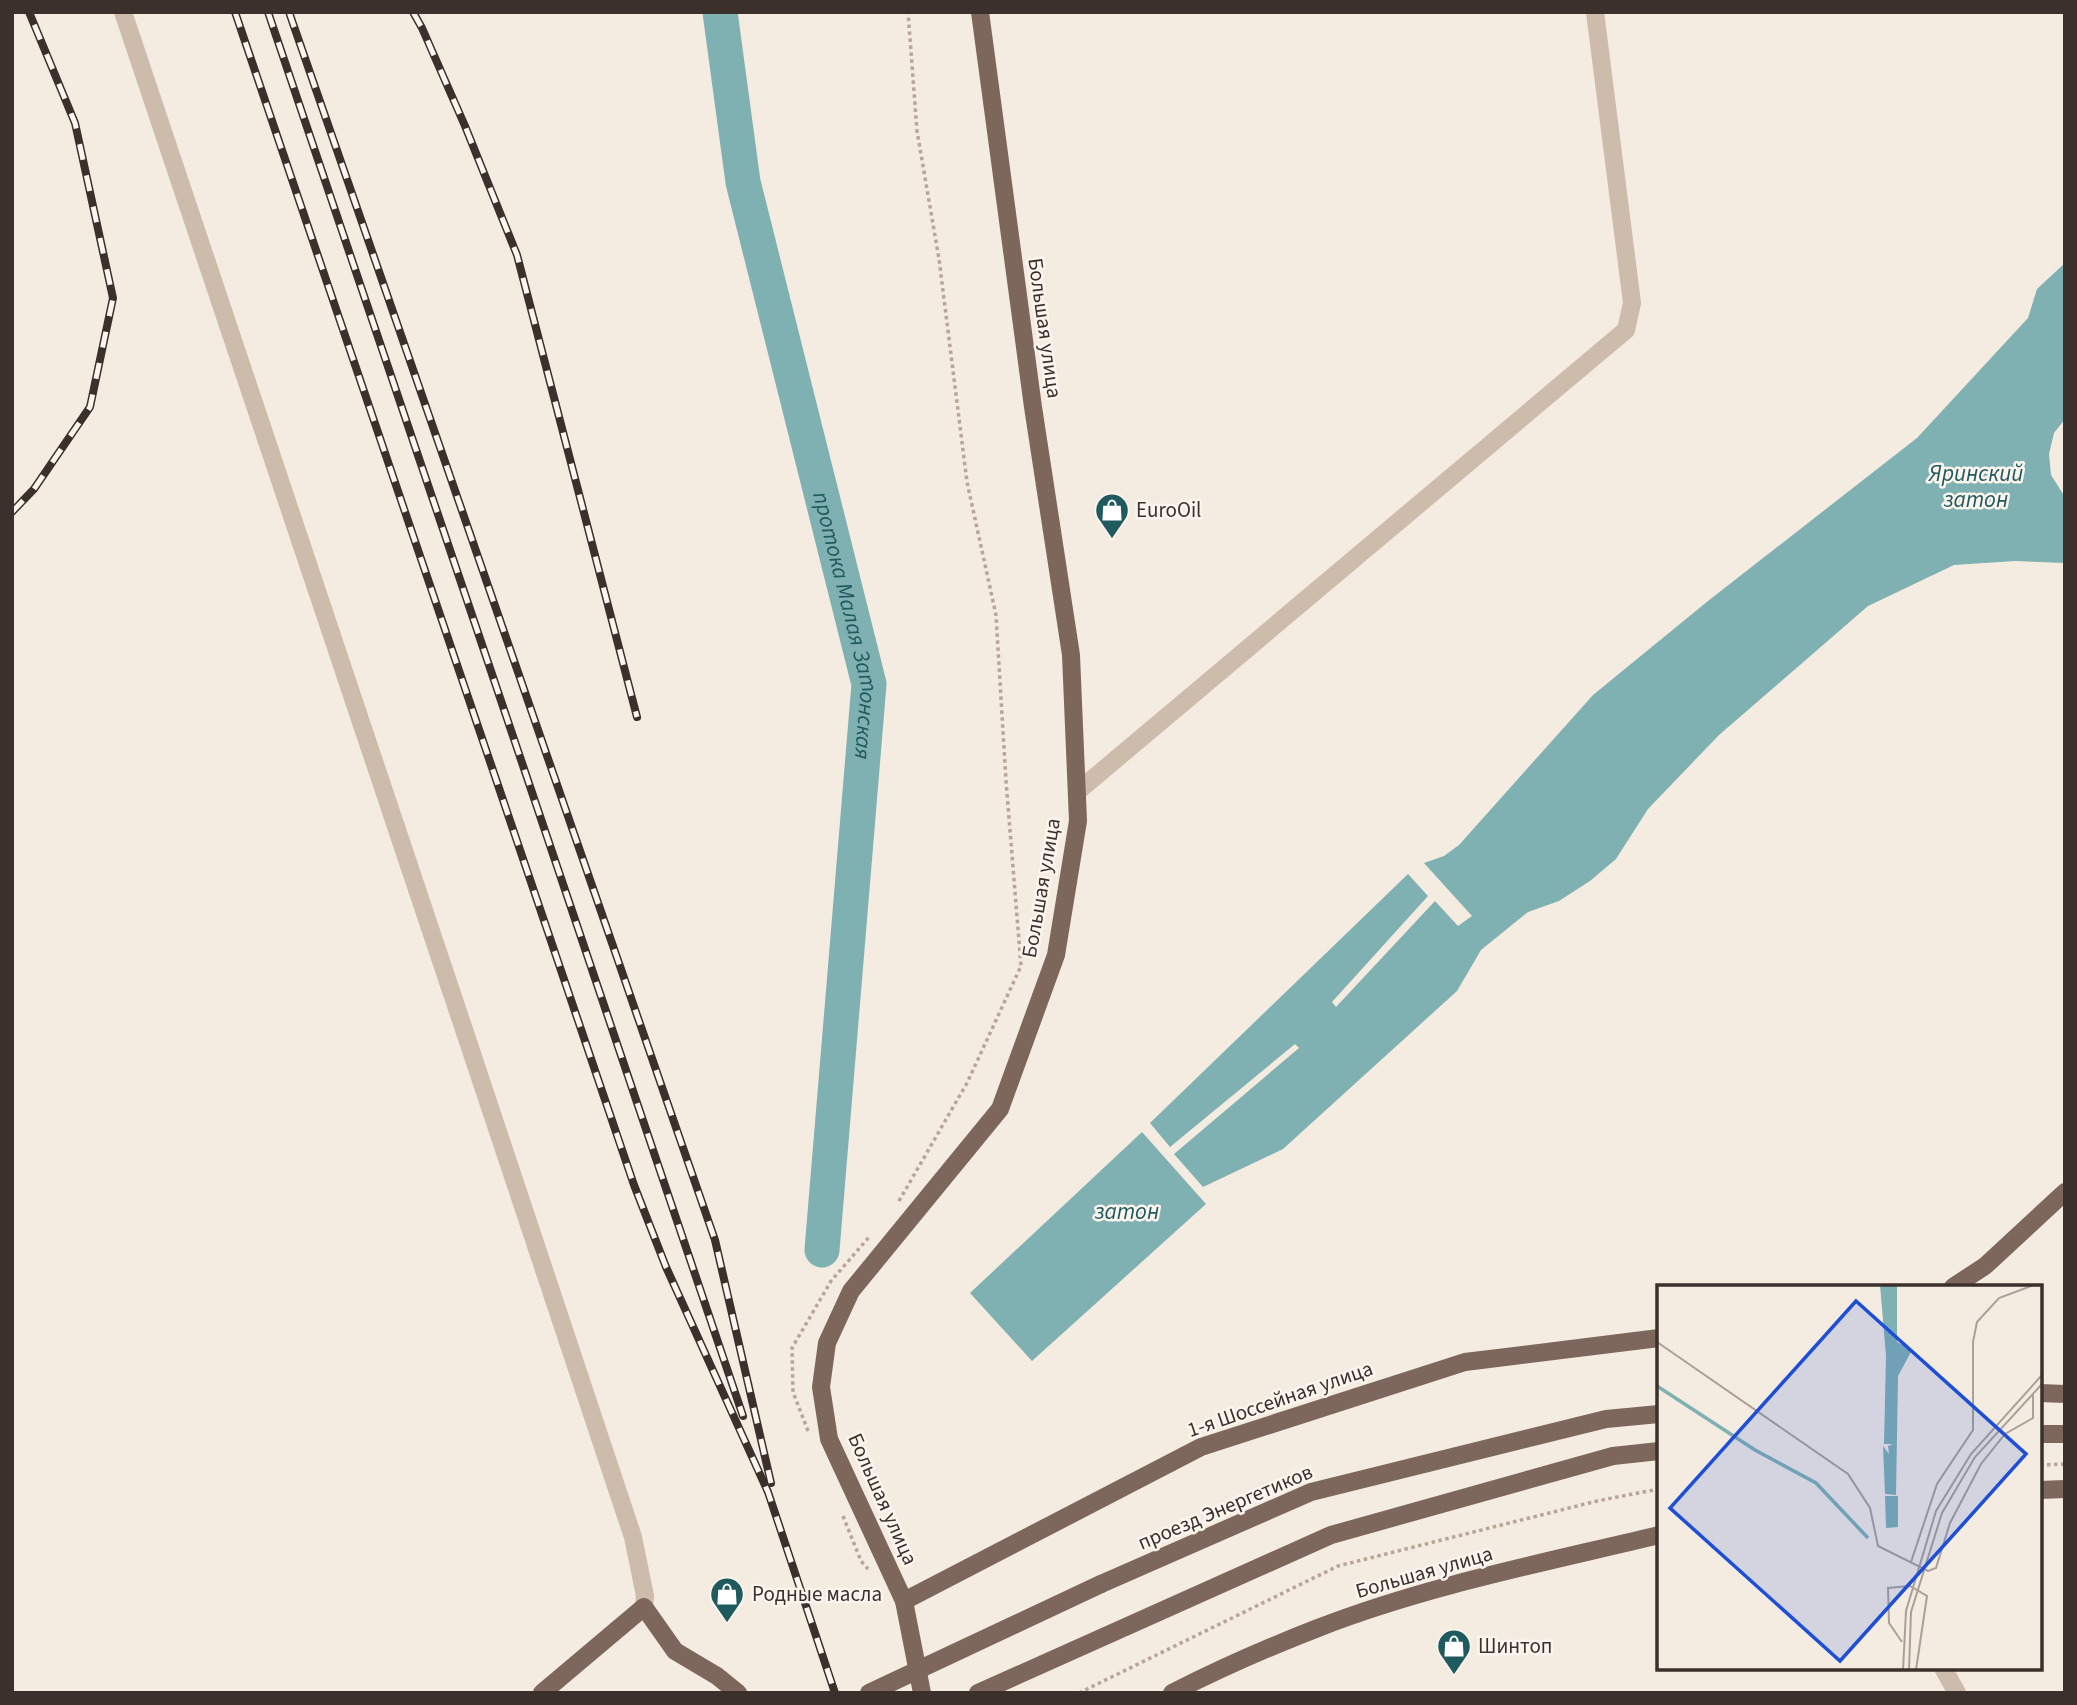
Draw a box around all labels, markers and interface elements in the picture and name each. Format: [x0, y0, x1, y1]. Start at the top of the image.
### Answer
street label: Большая улица [1020, 256, 1070, 400]
water label: Яринский затон [1928, 457, 2023, 516]
water label: протока Малая Затонская [805, 488, 887, 761]
shop icon: EuroOil [1093, 491, 1131, 540]
place label: EuroOil [1136, 495, 1201, 525]
street label: Большая улица [1014, 816, 1068, 960]
water label: затон [1094, 1195, 1159, 1228]
inset map [1657, 1285, 2042, 1670]
street label: 1-я Шоссейная улица [1183, 1353, 1377, 1445]
street label: Большая улица [841, 1428, 925, 1570]
street label: проезд Энергетиков [1133, 1457, 1317, 1557]
street label: Большая улица [1352, 1538, 1496, 1606]
shop icon: Родные масла [708, 1575, 746, 1624]
place label: Родные масла [752, 1579, 882, 1609]
shop icon: Шинтоп [1435, 1627, 1473, 1676]
place label: Шинтоп [1478, 1631, 1552, 1661]

